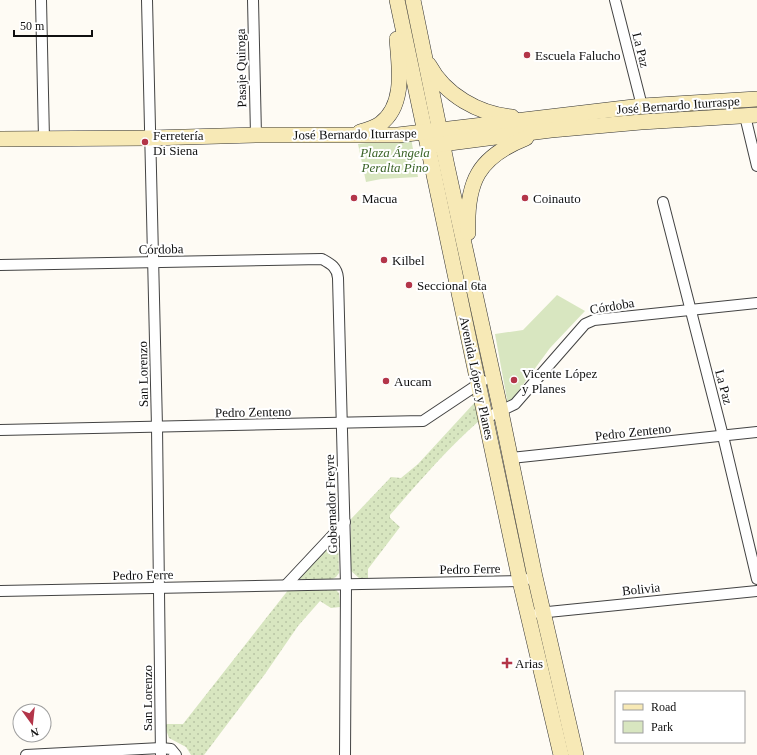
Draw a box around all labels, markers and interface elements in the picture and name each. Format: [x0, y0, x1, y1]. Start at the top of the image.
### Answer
scale bar [14, 12, 92, 38]
text: 50 m [20, 19, 45, 33]
street label: Pasaje Quiroga [233, 28, 249, 108]
street label: La Paz [629, 31, 653, 69]
place label: Escuela Falucho [535, 48, 621, 63]
marker: Escuela Falucho [522, 50, 532, 60]
street label: José Bernardo Iturraspe [616, 93, 740, 117]
street label: José Bernardo Iturraspe [293, 125, 417, 143]
place label: Ferretería Di Siena [153, 128, 204, 158]
marker: Ferretería Di Siena [140, 137, 150, 147]
park label: Plaza Ángela Peralta Pino [359, 145, 430, 175]
place label: Macua [362, 191, 398, 206]
place label: Coinauto [533, 191, 581, 206]
marker: Macua [349, 193, 359, 203]
marker: Coinauto [520, 193, 530, 203]
street label: Córdoba [138, 241, 184, 257]
place label: Kilbel [392, 253, 425, 268]
marker: Kilbel [379, 255, 389, 265]
place label: Seccional 6ta [417, 278, 487, 293]
marker: Seccional 6ta [404, 280, 414, 290]
street label: Córdoba [589, 295, 636, 317]
street label: Avenida López y Planes [457, 315, 497, 441]
street label: San Lorenzo [135, 341, 151, 407]
place label: Vicente López y Planes [522, 366, 598, 396]
street label: La Paz [712, 368, 736, 406]
place label: Aucam [394, 374, 432, 389]
marker: Vicente López y Planes [509, 375, 519, 385]
marker: Aucam [381, 376, 391, 386]
street label: Pedro Zenteno [215, 404, 291, 420]
street label: Pedro Zenteno [594, 421, 672, 443]
street label: Gobernador Freyre [322, 454, 340, 554]
street label: Pedro Ferre [439, 561, 501, 577]
street label: Pedro Ferre [112, 567, 174, 583]
street label: Bolivia [621, 580, 661, 598]
place label: Arias [515, 656, 543, 671]
marker: Arias [502, 658, 512, 668]
street label: San Lorenzo [140, 665, 155, 731]
legend [615, 691, 745, 743]
text: Road [651, 700, 676, 714]
north arrow [12, 703, 52, 743]
text: Park [651, 720, 673, 734]
text: N [29, 726, 40, 739]

